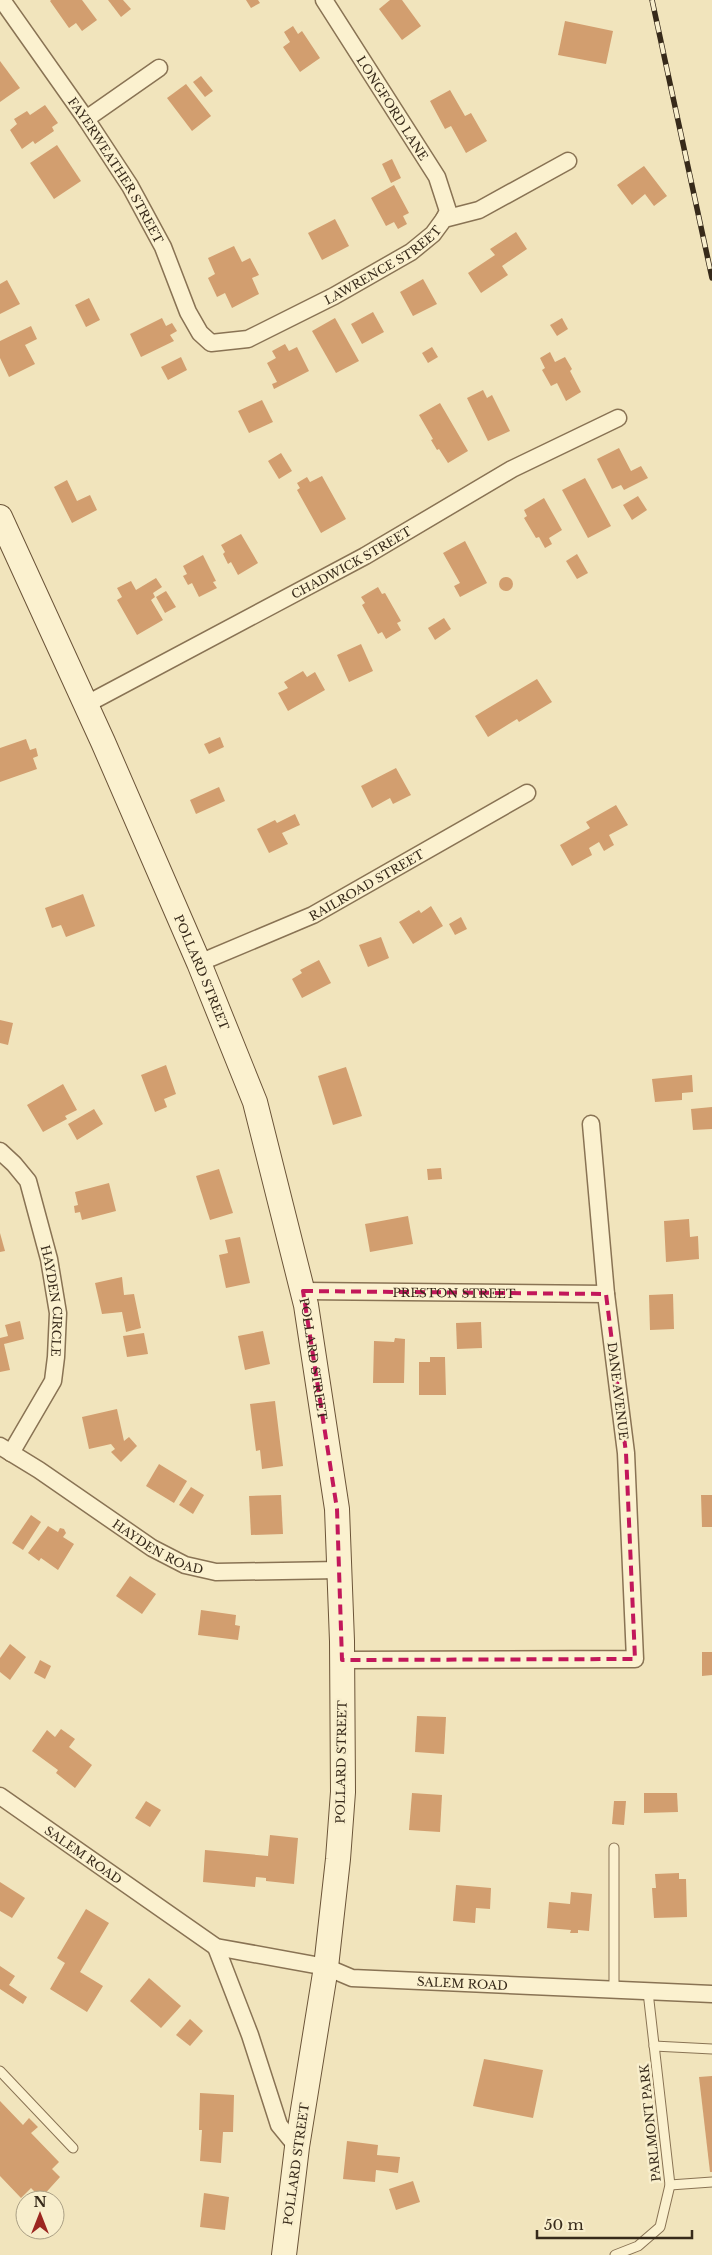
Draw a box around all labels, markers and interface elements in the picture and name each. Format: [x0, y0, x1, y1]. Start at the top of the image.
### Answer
street label: LONGFORD LANE [354, 53, 432, 163]
street label: FAYERWEATHER STREET [65, 94, 167, 246]
street label: LAWRENCE STREET [322, 222, 444, 307]
street label: CHADWICK STREET [288, 523, 414, 602]
street label: RAILROAD STREET [306, 846, 427, 923]
street label: POLLARD STREET [171, 912, 233, 1032]
street label: HAYDEN CIRCLE [38, 1243, 66, 1357]
street label: PRESTON STREET [392, 1284, 516, 1301]
street label: POLLARD STREET [297, 1296, 331, 1421]
street label: DANE AVENUE [605, 1341, 631, 1441]
street label: HAYDEN ROAD [110, 1516, 205, 1576]
street label: POLLARD STREET [332, 1700, 350, 1824]
street label: SALEM ROAD [42, 1822, 125, 1887]
street label: SALEM ROAD [417, 1973, 508, 1992]
street label: PARLMONT PARK [636, 2063, 664, 2183]
street label: POLLARD STREET [280, 2101, 312, 2226]
north arrow [15, 2190, 65, 2240]
text: N [33, 2193, 47, 2211]
scale bar [537, 2208, 692, 2240]
text: 50 m [544, 2215, 584, 2234]

